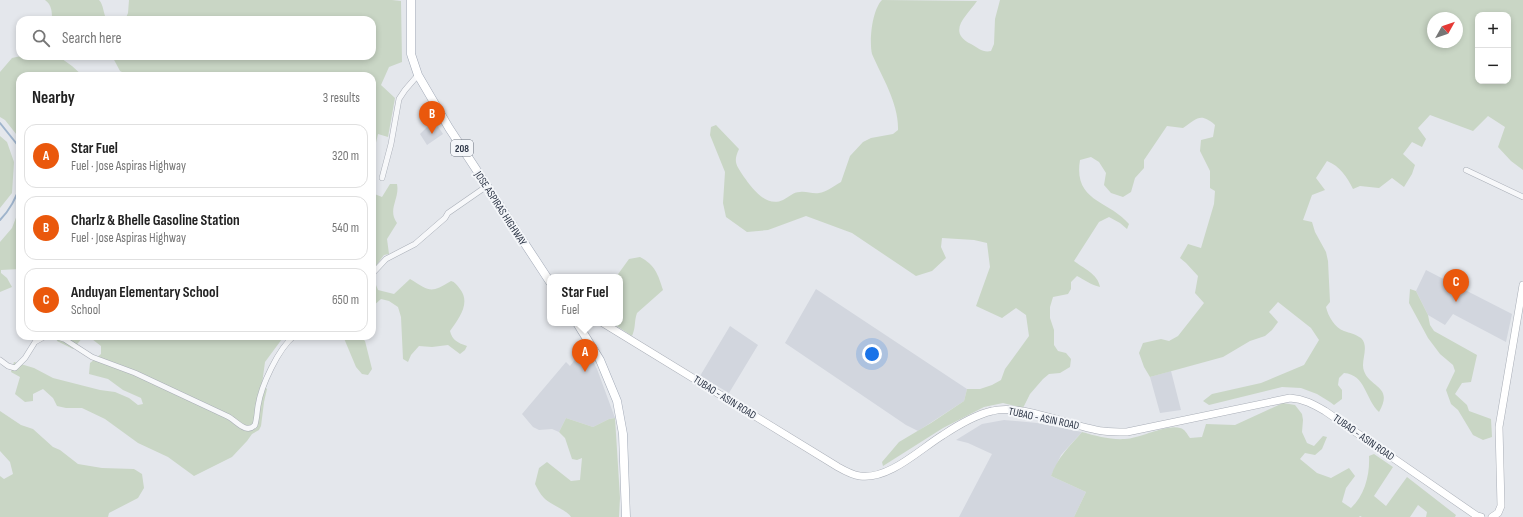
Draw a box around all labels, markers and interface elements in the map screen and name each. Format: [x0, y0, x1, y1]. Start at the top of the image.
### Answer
north arrow [1427, 12, 1463, 48]
map controls [1475, 12, 1511, 84]
button: + [1475, 12, 1511, 48]
search box [16, 16, 376, 60]
icon: search [30, 27, 52, 49]
text: Search here [62, 29, 122, 48]
button: − [1475, 48, 1511, 84]
text: Nearby [32, 88, 75, 108]
text: 3 results [323, 90, 360, 106]
pin: B [419, 101, 445, 134]
text: Star Fuel [71, 139, 118, 158]
road number: 208 [451, 140, 473, 156]
text: A [43, 148, 49, 164]
text: 320 m [332, 148, 359, 164]
text: Fuel · Jose Aspiras Highway [71, 158, 186, 174]
street label: JOSE ASPIRAS HIGHWAY [471, 168, 530, 248]
text: Charlz & Bhelle Gasoline Station [71, 211, 240, 230]
text: B [43, 220, 49, 236]
text: 540 m [332, 220, 359, 236]
text: Fuel · Jose Aspiras Highway [71, 230, 186, 246]
pin: C [1443, 269, 1469, 302]
popup [547, 274, 623, 326]
text: Anduyan Elementary School [71, 283, 219, 302]
text: Star Fuel [562, 283, 608, 302]
text: C [43, 292, 49, 308]
text: 650 m [332, 292, 359, 308]
text: School [71, 302, 101, 318]
text: Fuel [562, 302, 580, 318]
pin: A [572, 339, 598, 372]
your location [862, 344, 882, 364]
street label: TUBAO - ASIN ROAD [691, 373, 759, 422]
street label: TUBAO - ASIN ROAD [1007, 405, 1080, 432]
street label: TUBAO - ASIN ROAD [1331, 411, 1397, 463]

